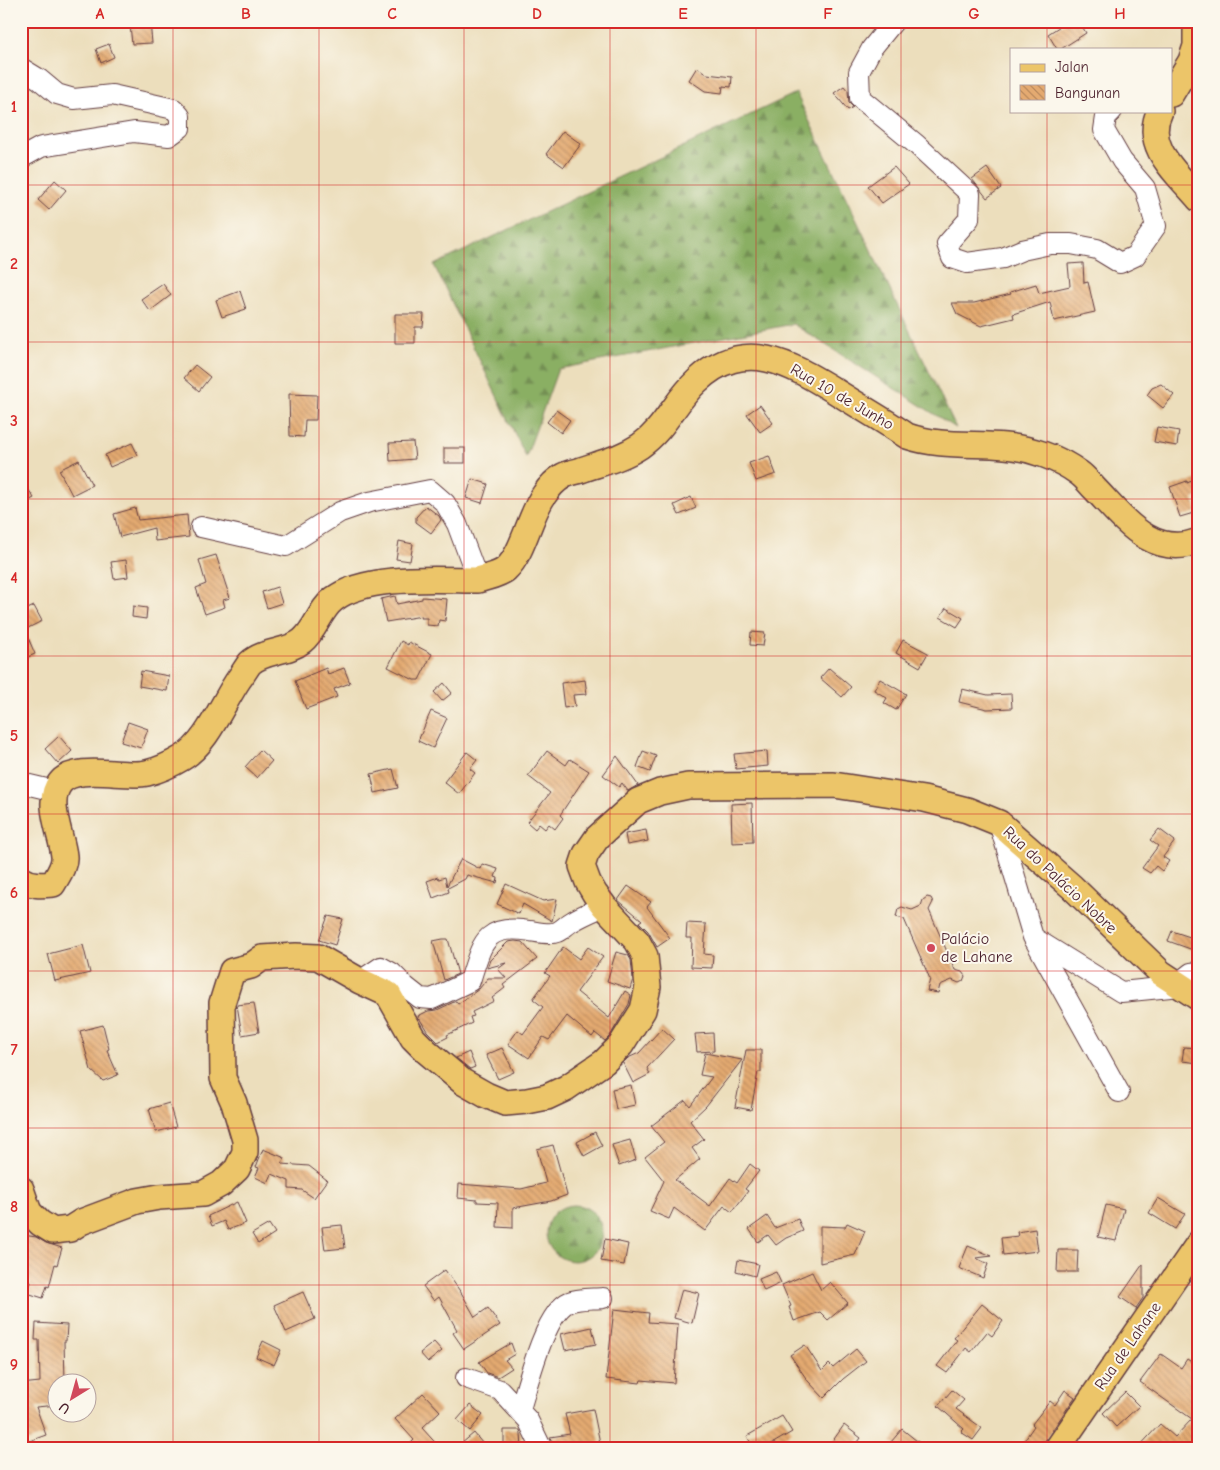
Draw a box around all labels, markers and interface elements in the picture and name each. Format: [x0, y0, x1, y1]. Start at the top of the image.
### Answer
text: A [96, 5, 105, 23]
text: B [241, 5, 251, 23]
text: C [387, 5, 397, 23]
text: D [532, 5, 542, 23]
text: E [678, 5, 688, 23]
text: F [823, 5, 833, 23]
text: G [968, 5, 980, 23]
text: H [1114, 5, 1126, 23]
legend [1010, 48, 1172, 112]
text: Jalan [1055, 58, 1089, 76]
text: Bangunan [1055, 84, 1120, 102]
text: 1 [11, 98, 17, 116]
text: 2 [10, 255, 18, 273]
street label: Rua 10 de Junho [787, 360, 897, 434]
text: 3 [10, 412, 18, 430]
text: 4 [10, 569, 18, 587]
text: 5 [10, 727, 18, 745]
street label: Rua do Palácio Nobre [999, 823, 1121, 937]
text: 6 [10, 884, 18, 902]
place label: Palácio de Lahane [941, 930, 1013, 966]
marker: Palácio de Lahane [925, 942, 937, 954]
text: 7 [10, 1041, 18, 1059]
text: 8 [10, 1198, 18, 1216]
street label: Rua de Lahane [1091, 1299, 1165, 1393]
text: 9 [10, 1356, 18, 1374]
north arrow [48, 1372, 98, 1422]
text: U [56, 1398, 73, 1418]

